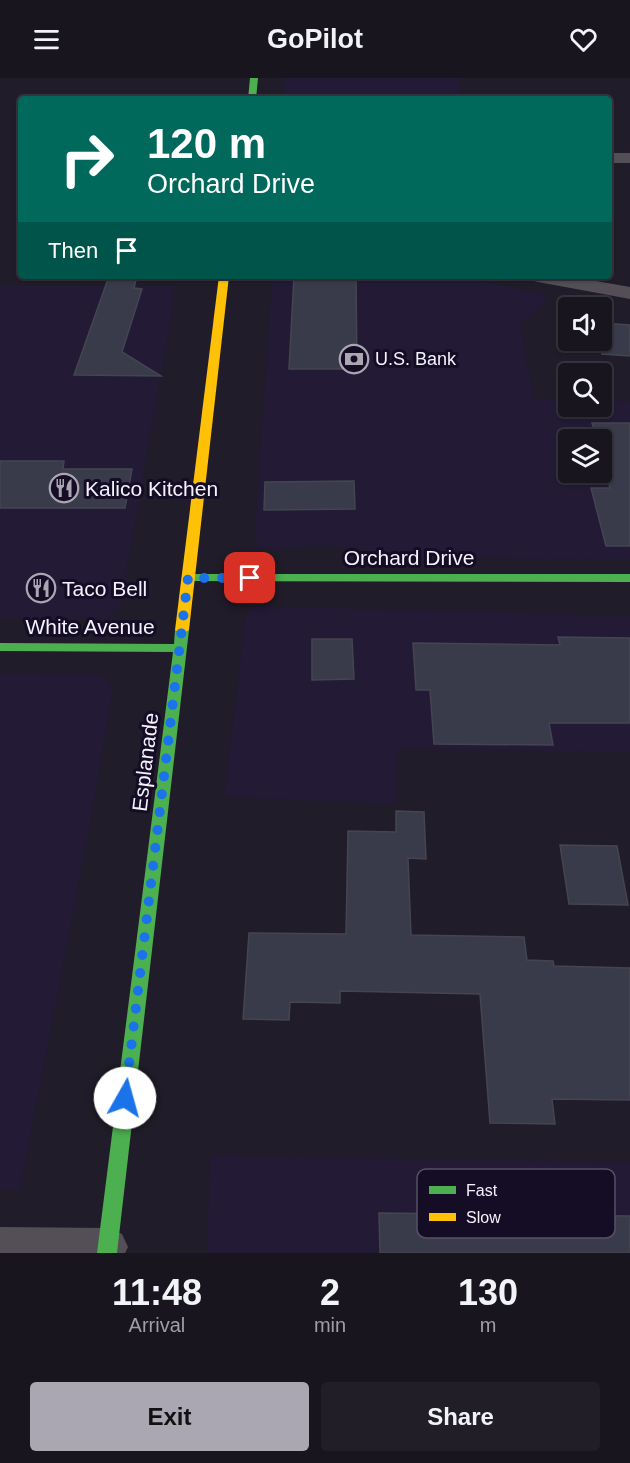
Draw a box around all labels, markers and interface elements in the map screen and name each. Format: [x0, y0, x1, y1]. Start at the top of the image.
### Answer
icon: menu [30, 23, 63, 56]
icon: heart [567, 23, 600, 56]
text: GoPilot [267, 24, 363, 54]
icon: right [48, 120, 126, 198]
text: 120 m [147, 120, 266, 167]
text: Orchard Drive [147, 169, 315, 199]
icon: arrive [110, 234, 143, 267]
text: Then [48, 238, 98, 263]
map controls [558, 297, 612, 483]
button: sound [558, 297, 612, 351]
bank icon: U.S. Bank [338, 343, 370, 375]
place label: U.S. Bank [375, 349, 457, 369]
button: search [558, 363, 612, 417]
button: layers [558, 429, 612, 483]
restaurant icon: Kalico Kitchen [48, 472, 80, 504]
place label: Kalico Kitchen [85, 477, 218, 500]
street label: Orchard Drive [344, 546, 474, 569]
pin [224, 552, 275, 603]
icon: arrive [233, 561, 266, 594]
restaurant icon: Taco Bell [25, 572, 57, 604]
place label: Taco Bell [62, 577, 147, 600]
street label: White Avenue [25, 615, 155, 638]
street label: Esplanade [128, 711, 162, 813]
position arrow [93, 1066, 157, 1130]
legend [417, 1169, 615, 1238]
text: Fast [466, 1182, 498, 1199]
text: Slow [466, 1209, 501, 1226]
text: 11:48 [112, 1272, 202, 1313]
text: 2 [320, 1272, 340, 1313]
text: 130 [458, 1272, 518, 1313]
text: Arrival [129, 1314, 185, 1336]
text: min [314, 1314, 346, 1336]
text: m [480, 1314, 496, 1336]
button: Exit [30, 1382, 309, 1451]
button: Share [321, 1382, 600, 1451]

